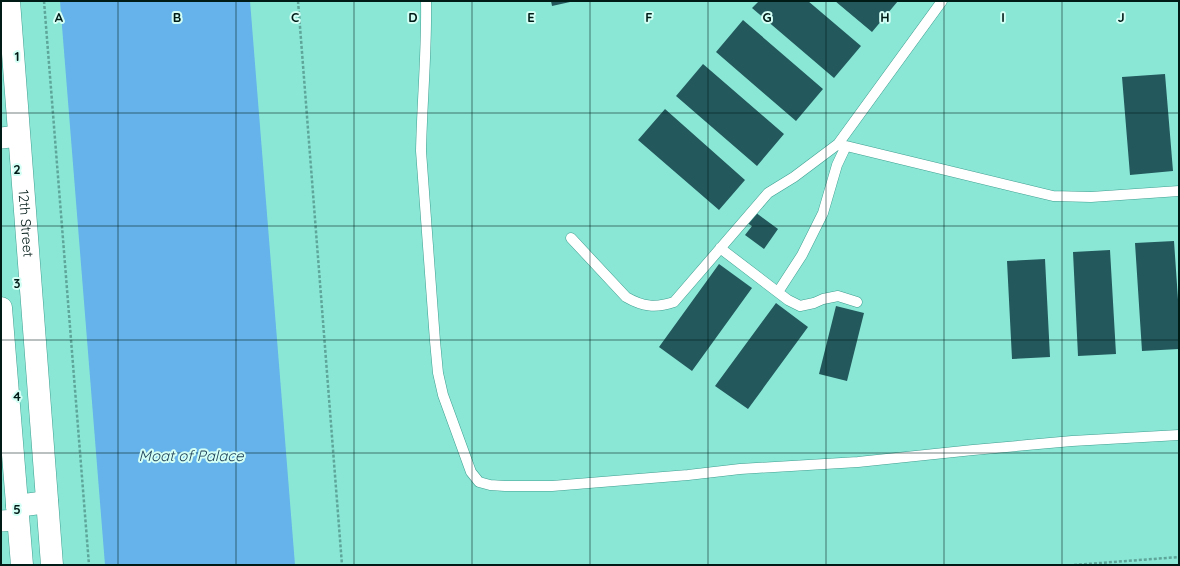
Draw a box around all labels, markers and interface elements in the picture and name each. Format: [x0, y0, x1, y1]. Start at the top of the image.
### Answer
text: A [55, 9, 64, 25]
text: B [173, 9, 181, 25]
text: C [291, 9, 299, 25]
text: D [408, 9, 418, 25]
text: E [527, 9, 535, 25]
text: F [645, 9, 653, 25]
text: G [762, 9, 772, 25]
text: H [880, 9, 890, 25]
text: I [1001, 9, 1005, 25]
text: J [1117, 9, 1125, 25]
text: 1 [14, 48, 20, 64]
text: 2 [13, 161, 21, 177]
street label: 12th Street [14, 189, 38, 258]
text: 3 [14, 275, 21, 291]
text: 4 [13, 388, 21, 404]
water label: Moat of Palace [138, 446, 244, 465]
text: 5 [13, 501, 21, 517]

